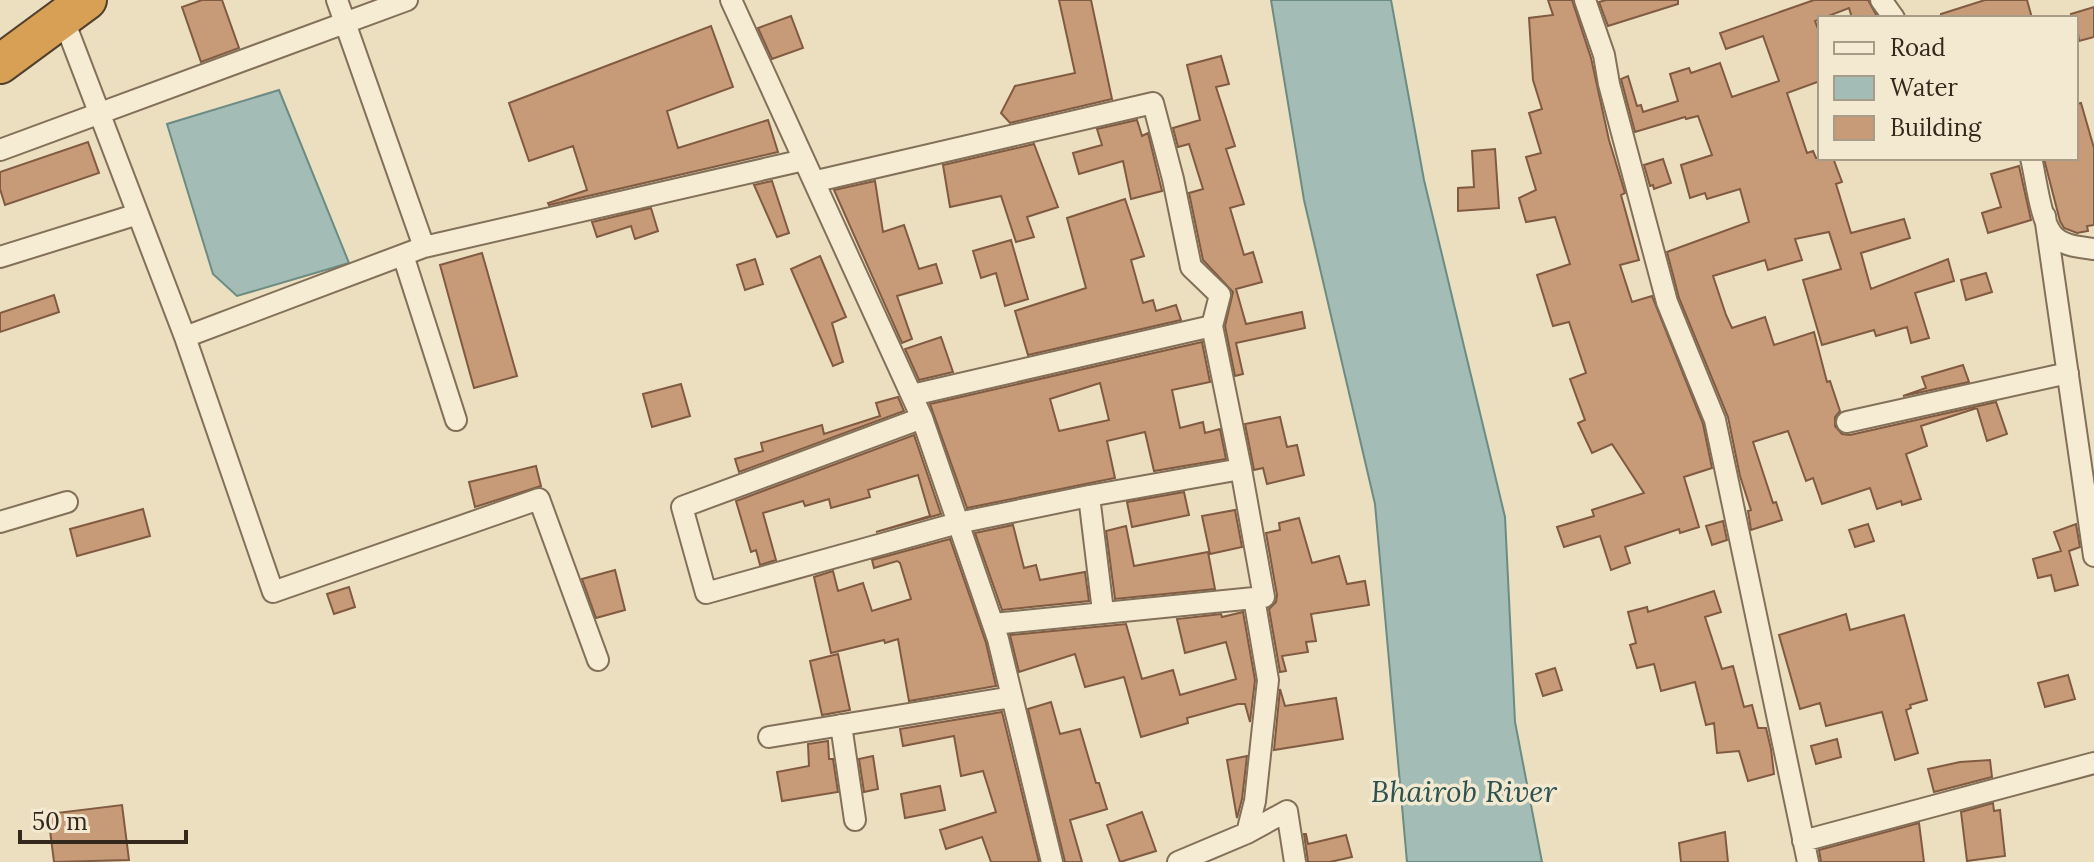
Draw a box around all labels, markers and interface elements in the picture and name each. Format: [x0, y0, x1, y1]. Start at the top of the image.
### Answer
legend [1818, 16, 2078, 160]
text: Road [1890, 32, 1946, 63]
text: Water [1890, 72, 1958, 103]
text: Building [1890, 112, 1982, 143]
water label: Bhairob River [1371, 772, 1557, 810]
scale bar [20, 794, 186, 844]
text: 50 m [32, 806, 88, 837]

